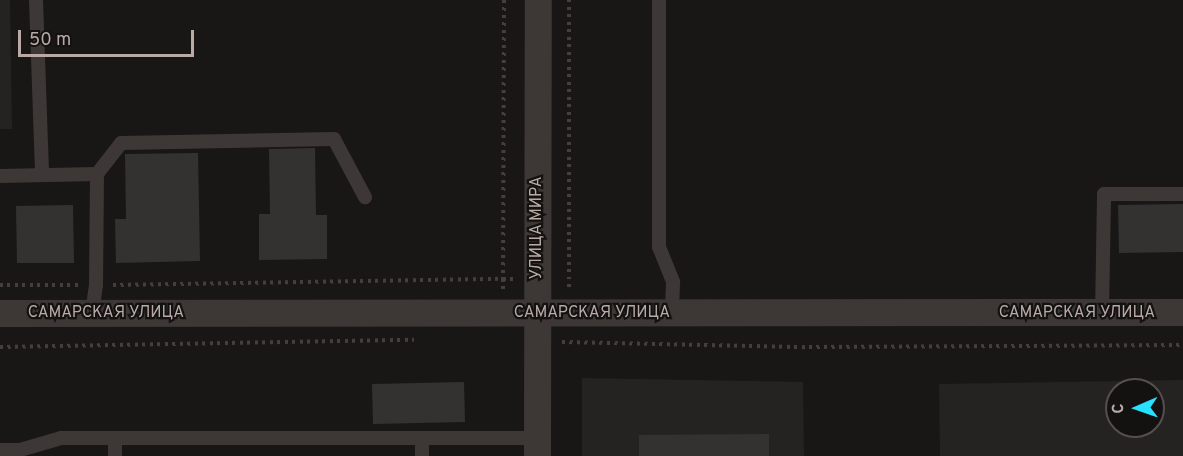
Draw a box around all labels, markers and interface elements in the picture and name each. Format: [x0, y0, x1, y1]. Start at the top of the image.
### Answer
scale bar [21, 18, 196, 56]
text: 50 m [29, 29, 71, 52]
street label: УЛИЦА МИРА [527, 176, 547, 280]
street label: САМАРСКАЯ УЛИЦА [28, 303, 184, 323]
street label: САМАРСКАЯ УЛИЦА [514, 303, 670, 323]
street label: САМАРСКАЯ УЛИЦА [999, 303, 1155, 323]
north arrow [1105, 378, 1165, 438]
text: С [1109, 403, 1129, 414]

